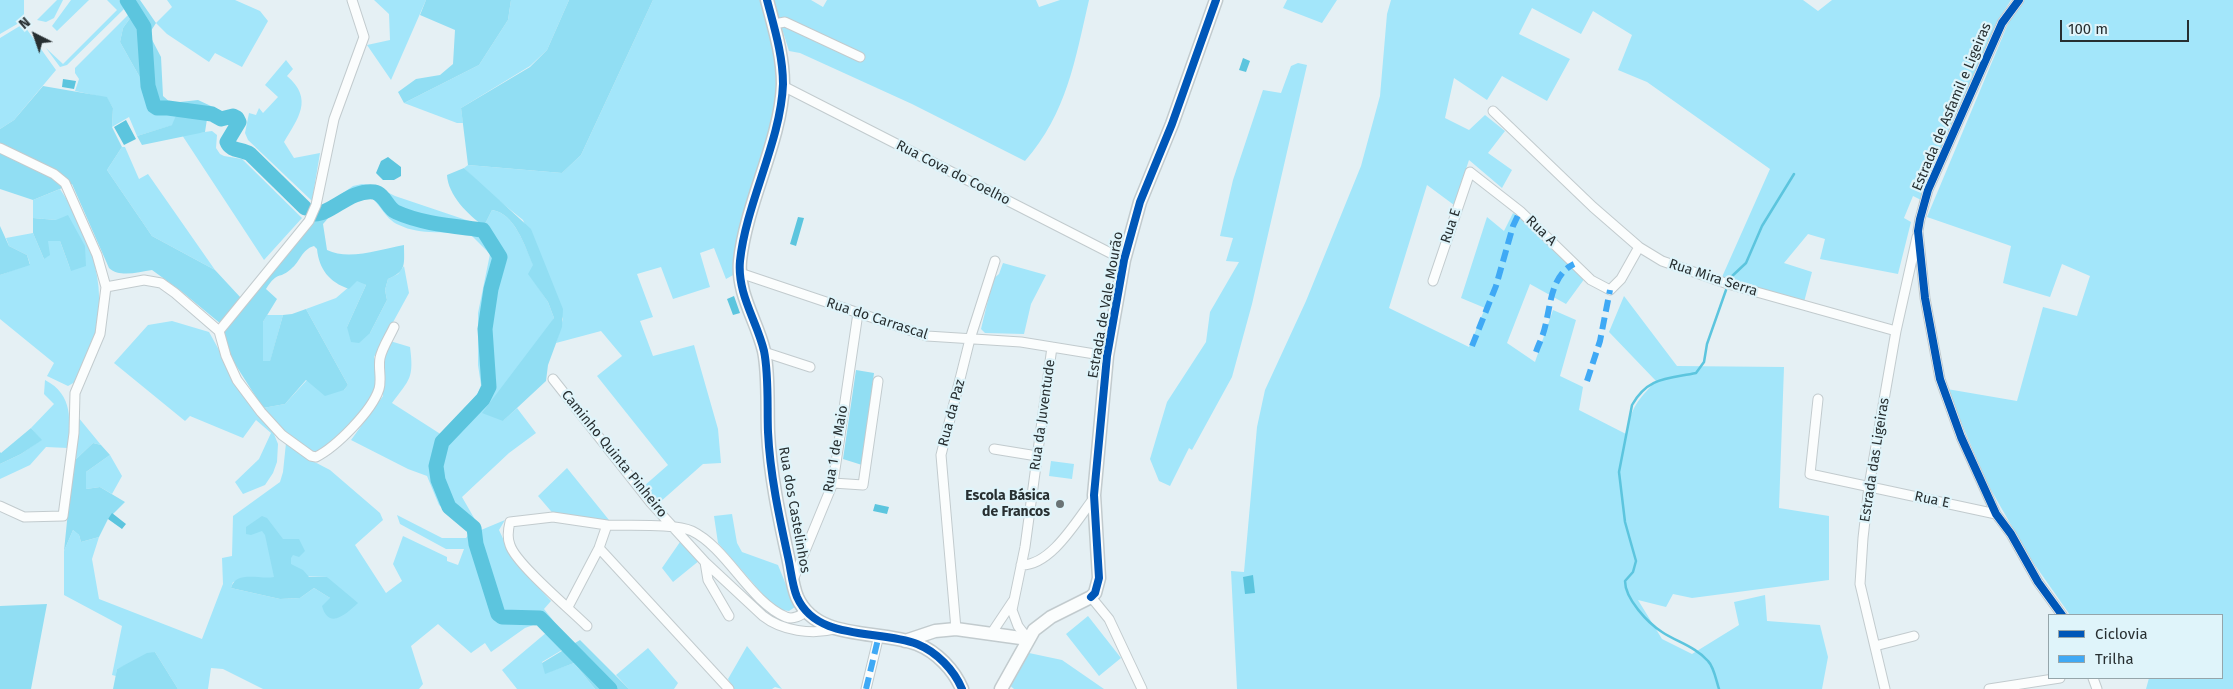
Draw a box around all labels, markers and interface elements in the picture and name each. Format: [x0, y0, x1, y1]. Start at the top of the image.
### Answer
north arrow [10, 10, 60, 60]
scale bar [2063, 10, 2192, 42]
text: N [16, 14, 34, 33]
street label: Estrada de Asfamil e Ligeiras [1909, 20, 1995, 194]
text: 100 m [2068, 20, 2108, 38]
street label: Rua Cova do Coelho [893, 137, 1013, 209]
street label: Rua E [1438, 207, 1464, 245]
street label: Rua A [1522, 212, 1560, 250]
street label: Estrada de Vale Mourão [1085, 230, 1127, 380]
street label: Rua Mira Serra [1667, 256, 1759, 300]
street label: Rua do Carrascal [824, 295, 930, 343]
street label: Rua da Juventude [1027, 358, 1059, 472]
street label: Rua da Paz [935, 378, 969, 448]
street label: Caminho Quinta Pinheiro [557, 387, 671, 521]
street label: Estrada das Ligeiras [1857, 397, 1893, 523]
street label: Rua 1 de Maio [820, 404, 852, 494]
street label: Rua dos Castelinhos [775, 445, 813, 575]
place label: Escola Básica de Francos [965, 488, 1050, 520]
street label: Rua E [1913, 488, 1951, 512]
marker: Escola Básica de Francos [1054, 498, 1066, 510]
legend [2048, 614, 2223, 679]
text: Ciclovia [2095, 625, 2148, 643]
text: Trilha [2095, 650, 2134, 668]

